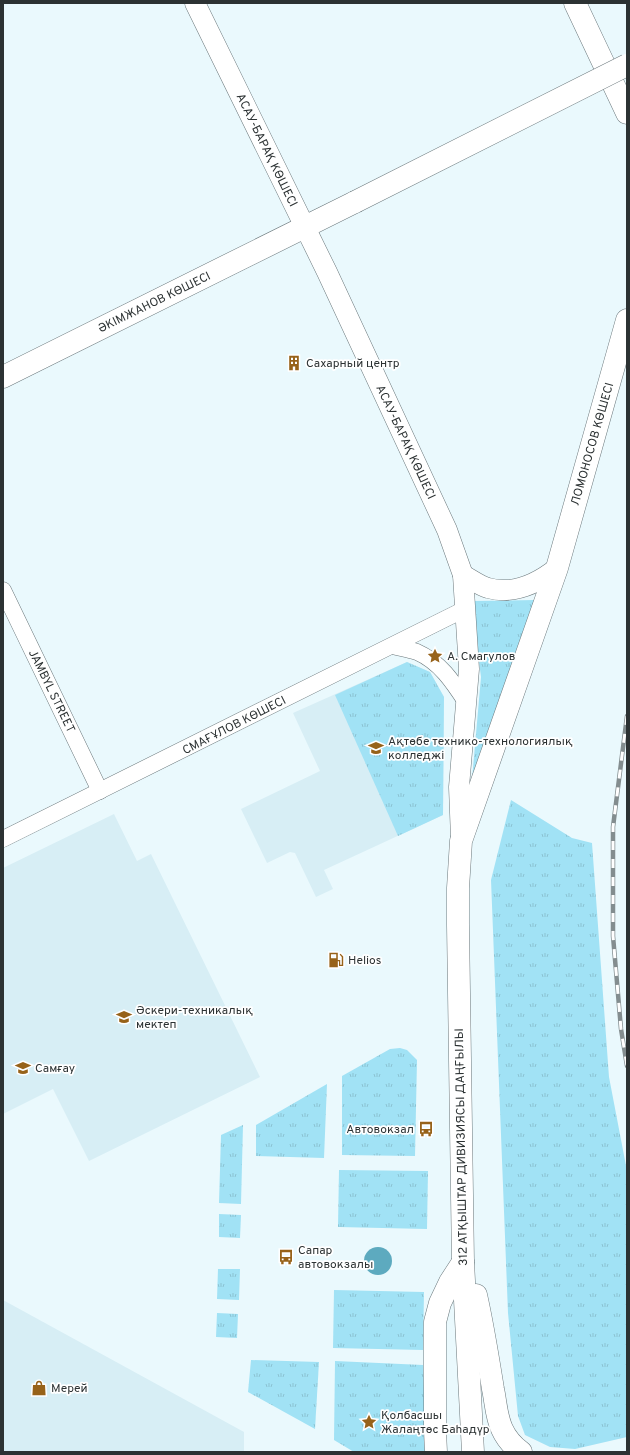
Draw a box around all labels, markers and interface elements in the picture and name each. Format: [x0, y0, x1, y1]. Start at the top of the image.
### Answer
street label: АСАУ-БАРАҚ КӨШЕСІ [232, 91, 301, 210]
street label: ӘКІМЖАНОВ КӨШЕСІ [95, 269, 214, 337]
building icon: Сахарный центр [285, 354, 303, 372]
place label: Сахарный центр [306, 356, 400, 372]
street label: ЛОМОНОСОВ КӨШЕСІ [568, 381, 618, 508]
street label: АСАУ-БАРАҚ КӨШЕСІ [372, 383, 439, 502]
street label: JAMBYL STREET [24, 647, 78, 736]
place icon: А. Смагулов [426, 647, 444, 665]
place label: А. Смагулов [447, 649, 515, 665]
street label: СМАҒҰЛОВ КӨШЕСІ [180, 693, 289, 759]
place label: Ақтөбе технико-технологиялық колледжі [388, 734, 573, 764]
school or university icon: Ақтөбе технико-технологиялық колледжі [367, 739, 385, 757]
fuel station icon: Helios [327, 951, 345, 969]
place label: Helios [348, 953, 381, 969]
place label: Әскери-техникалық мектеп [136, 1003, 253, 1033]
school or university icon: Әскери-техникалық мектеп [115, 1008, 133, 1026]
street label: 312 АТҚЫШТАР ДИВИЗИЯСЫ ДАҢҒЫЛЫ [452, 1028, 472, 1266]
school or university icon: Самғау [14, 1059, 32, 1077]
place label: Самғау [35, 1061, 75, 1077]
bus stop icon: Автовокзал [417, 1120, 435, 1138]
place label: Автовокзал [346, 1122, 414, 1138]
place label: Сапар автовокзалы [298, 1243, 373, 1273]
bus stop icon: Сапар автовокзалы [277, 1248, 295, 1266]
shop icon: Мерей [30, 1379, 48, 1397]
place label: Мерей [51, 1381, 88, 1397]
place label: Қолбасшы Жалаңтөс Баһадүр [381, 1408, 490, 1438]
place icon: Қолбасшы Жалаңтөс Баһадүр [360, 1413, 378, 1431]

